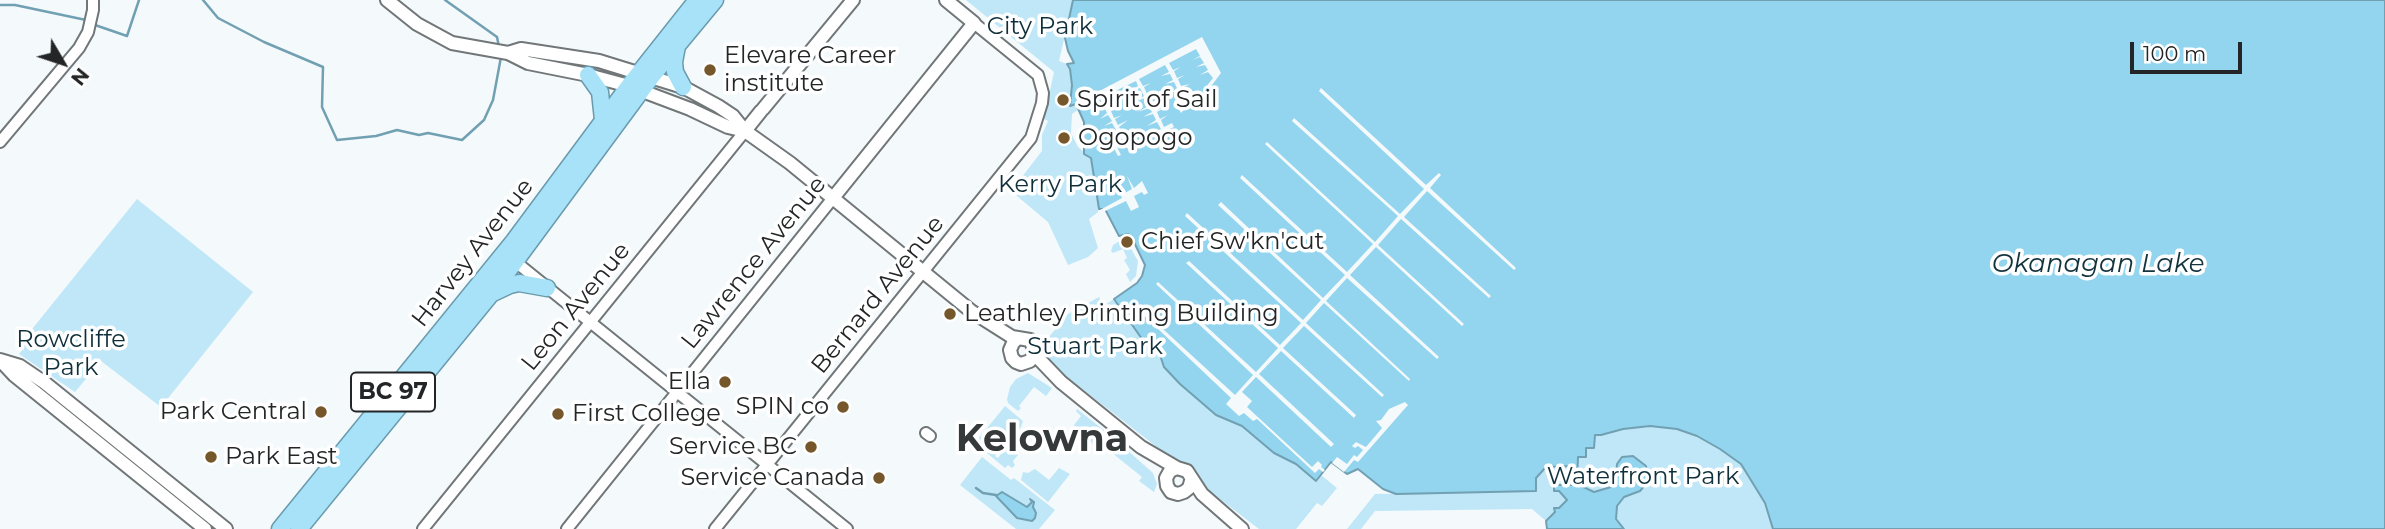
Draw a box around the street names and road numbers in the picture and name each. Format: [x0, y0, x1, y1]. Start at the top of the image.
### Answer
street label: Lawrence Avenue [676, 171, 832, 355]
street label: Harvey Avenue [406, 173, 540, 333]
street label: Bernard Avenue [805, 210, 951, 380]
street label: Leon Avenue [516, 237, 636, 377]
road number: BC 97 [351, 372, 435, 412]

